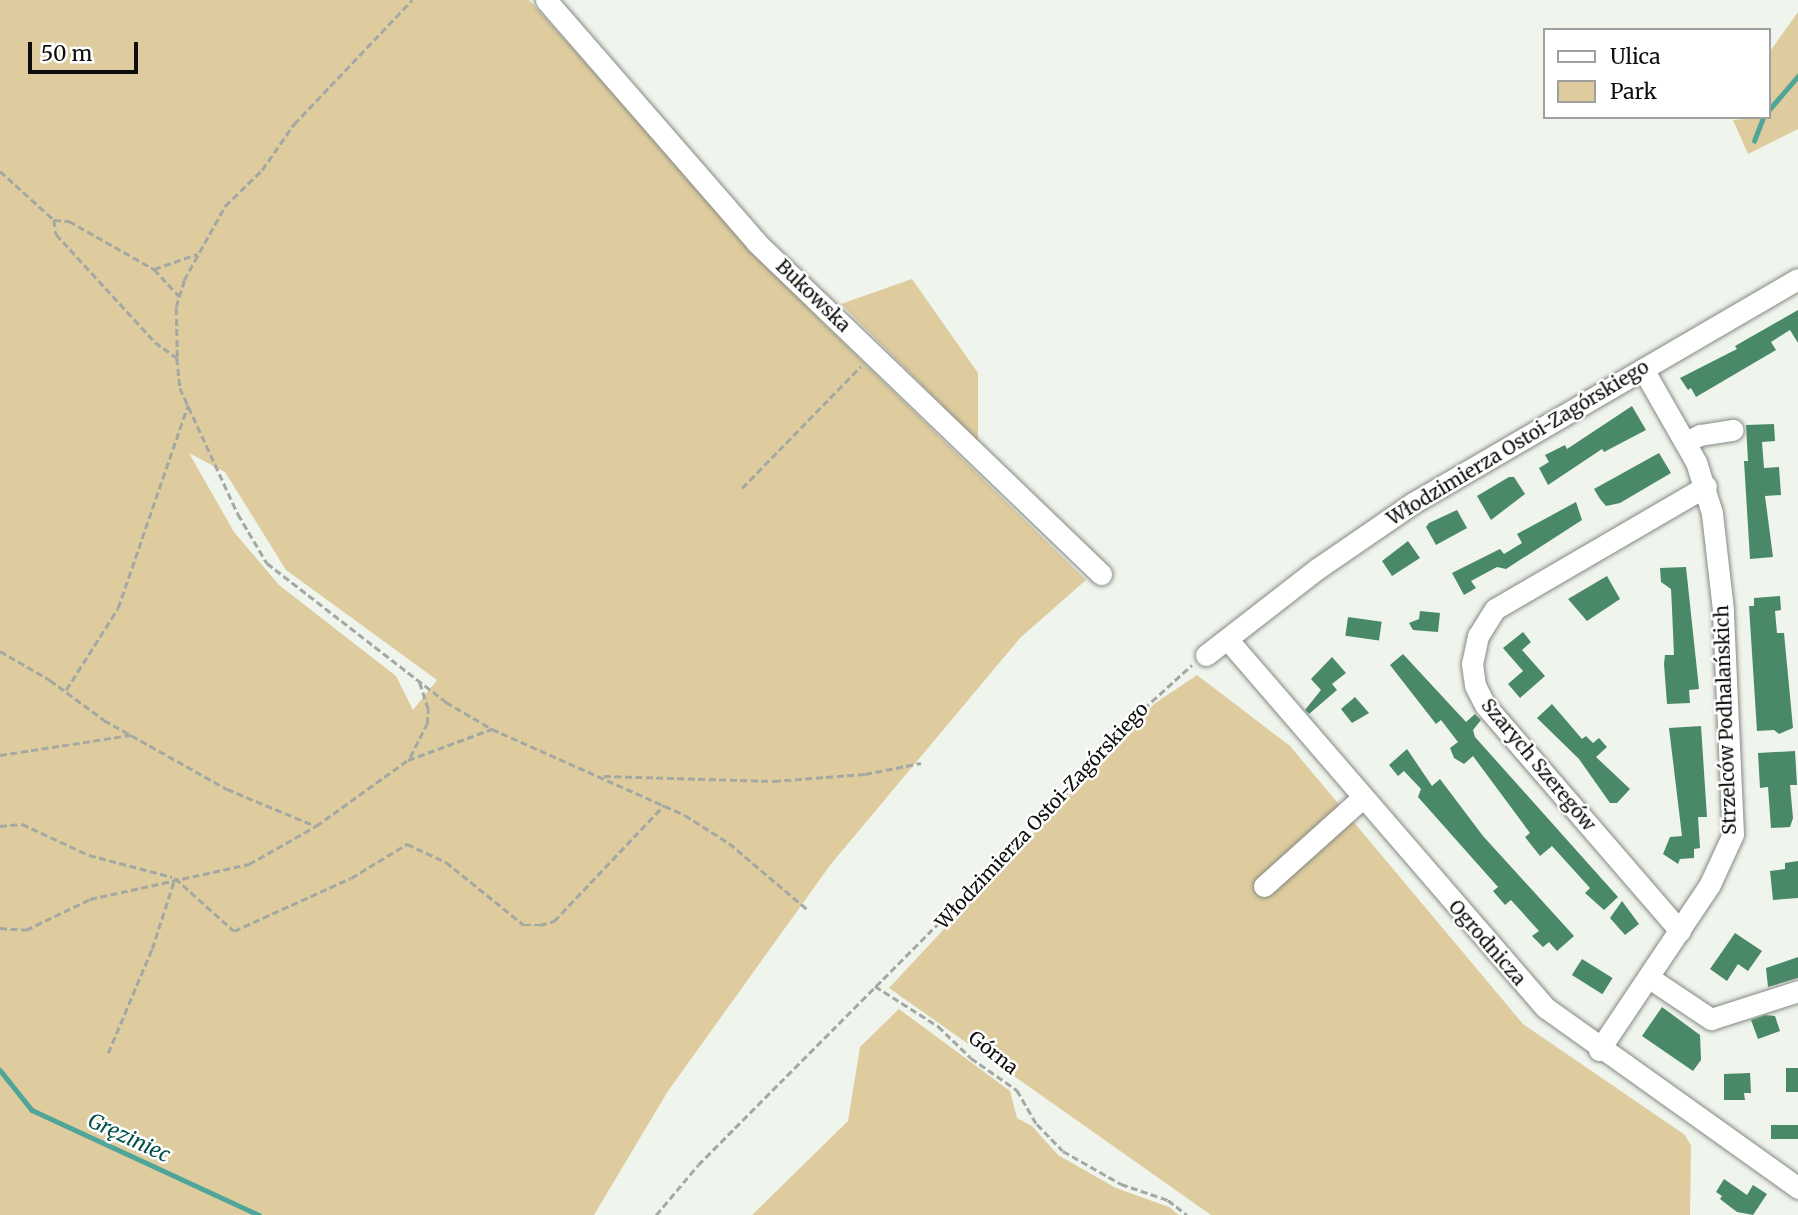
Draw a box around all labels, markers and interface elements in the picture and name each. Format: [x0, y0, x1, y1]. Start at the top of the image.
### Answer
scale bar [32, 28, 142, 72]
legend [1542, 28, 1770, 119]
text: 50 m [41, 40, 92, 67]
text: Ulica [1610, 43, 1660, 70]
text: Park [1610, 78, 1657, 105]
street label: Bukowska [771, 255, 855, 337]
street label: Włodzimierza Ostoi-Zagórskiego [1383, 356, 1653, 530]
street label: Strzelców Podhalańskich [1711, 605, 1741, 835]
street label: Szarych Szeregów [1476, 694, 1600, 836]
street label: Włodzimierza Ostoi-Zagórskiego [931, 698, 1153, 934]
street label: Ogrodnicza [1444, 896, 1530, 990]
street label: Górna [964, 1027, 1022, 1079]
water label: Gręziniec [84, 1108, 174, 1168]

